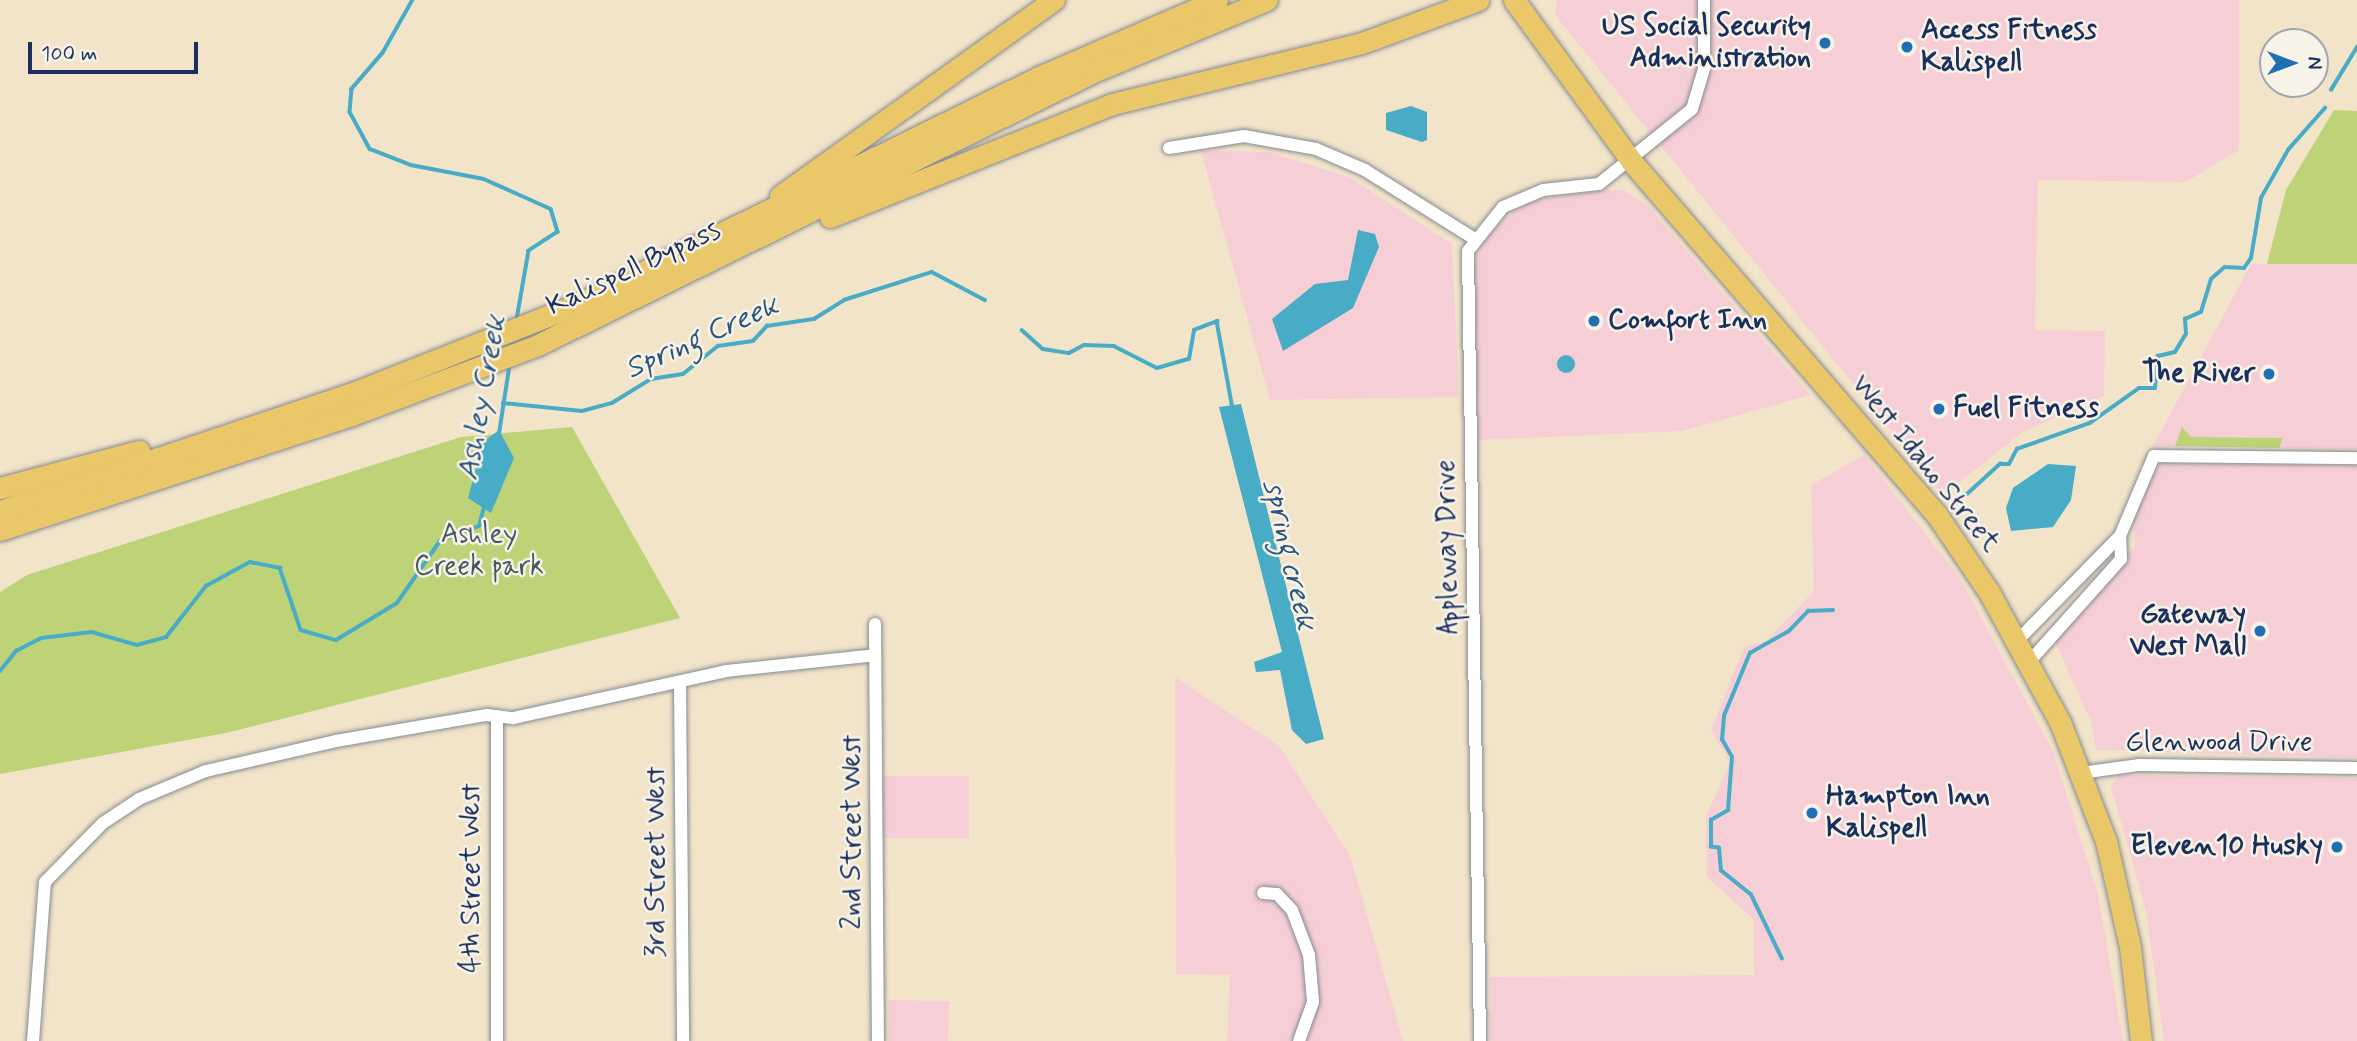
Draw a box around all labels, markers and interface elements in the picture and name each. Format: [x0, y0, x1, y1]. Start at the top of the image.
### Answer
place label: US Social Security Administration [1590, 10, 1811, 76]
place label: Access Fitness Kalispell [1921, 14, 2098, 80]
scale bar [32, 28, 201, 72]
north arrow [2259, 28, 2329, 98]
marker: US Social Security Administration [1817, 35, 1833, 51]
marker: Access Fitness Kalispell [1899, 39, 1915, 55]
text: 100 m [41, 40, 97, 68]
text: N [2301, 57, 2326, 69]
street label: Kalispell Bypass [540, 213, 728, 325]
water label: Spring Creek [620, 288, 784, 388]
place label: Comfort Inn [1608, 304, 1762, 338]
water label: Ashley Creek [451, 313, 515, 483]
marker: Comfort Inn [1586, 313, 1602, 329]
place label: The River [2143, 357, 2255, 391]
marker: The River [2261, 366, 2277, 382]
street label: West Idaho Street [1843, 369, 2007, 559]
place label: Fuel Fitness [1953, 392, 2098, 426]
marker: Fuel Fitness [1931, 401, 1947, 417]
street label: Appleway Drive [1430, 460, 1466, 634]
water label: spring creek [1255, 478, 1323, 632]
park label: Ashley Creek park [415, 518, 543, 584]
place label: Gateway West Mall [2130, 598, 2246, 664]
marker: Gateway West Mall [2252, 623, 2268, 639]
street label: Glenwood Drive [2126, 726, 2312, 760]
street label: 2nd Street West [836, 735, 870, 929]
street label: 3rd Street West [640, 767, 674, 957]
place label: Hampton Inn Kalispell [1826, 780, 1991, 846]
street label: 4th Street West [455, 782, 489, 974]
marker: Hampton Inn Kalispell [1804, 805, 1820, 821]
place label: Eleven10 Husky [2130, 830, 2323, 864]
marker: Eleven10 Husky [2329, 839, 2345, 855]

